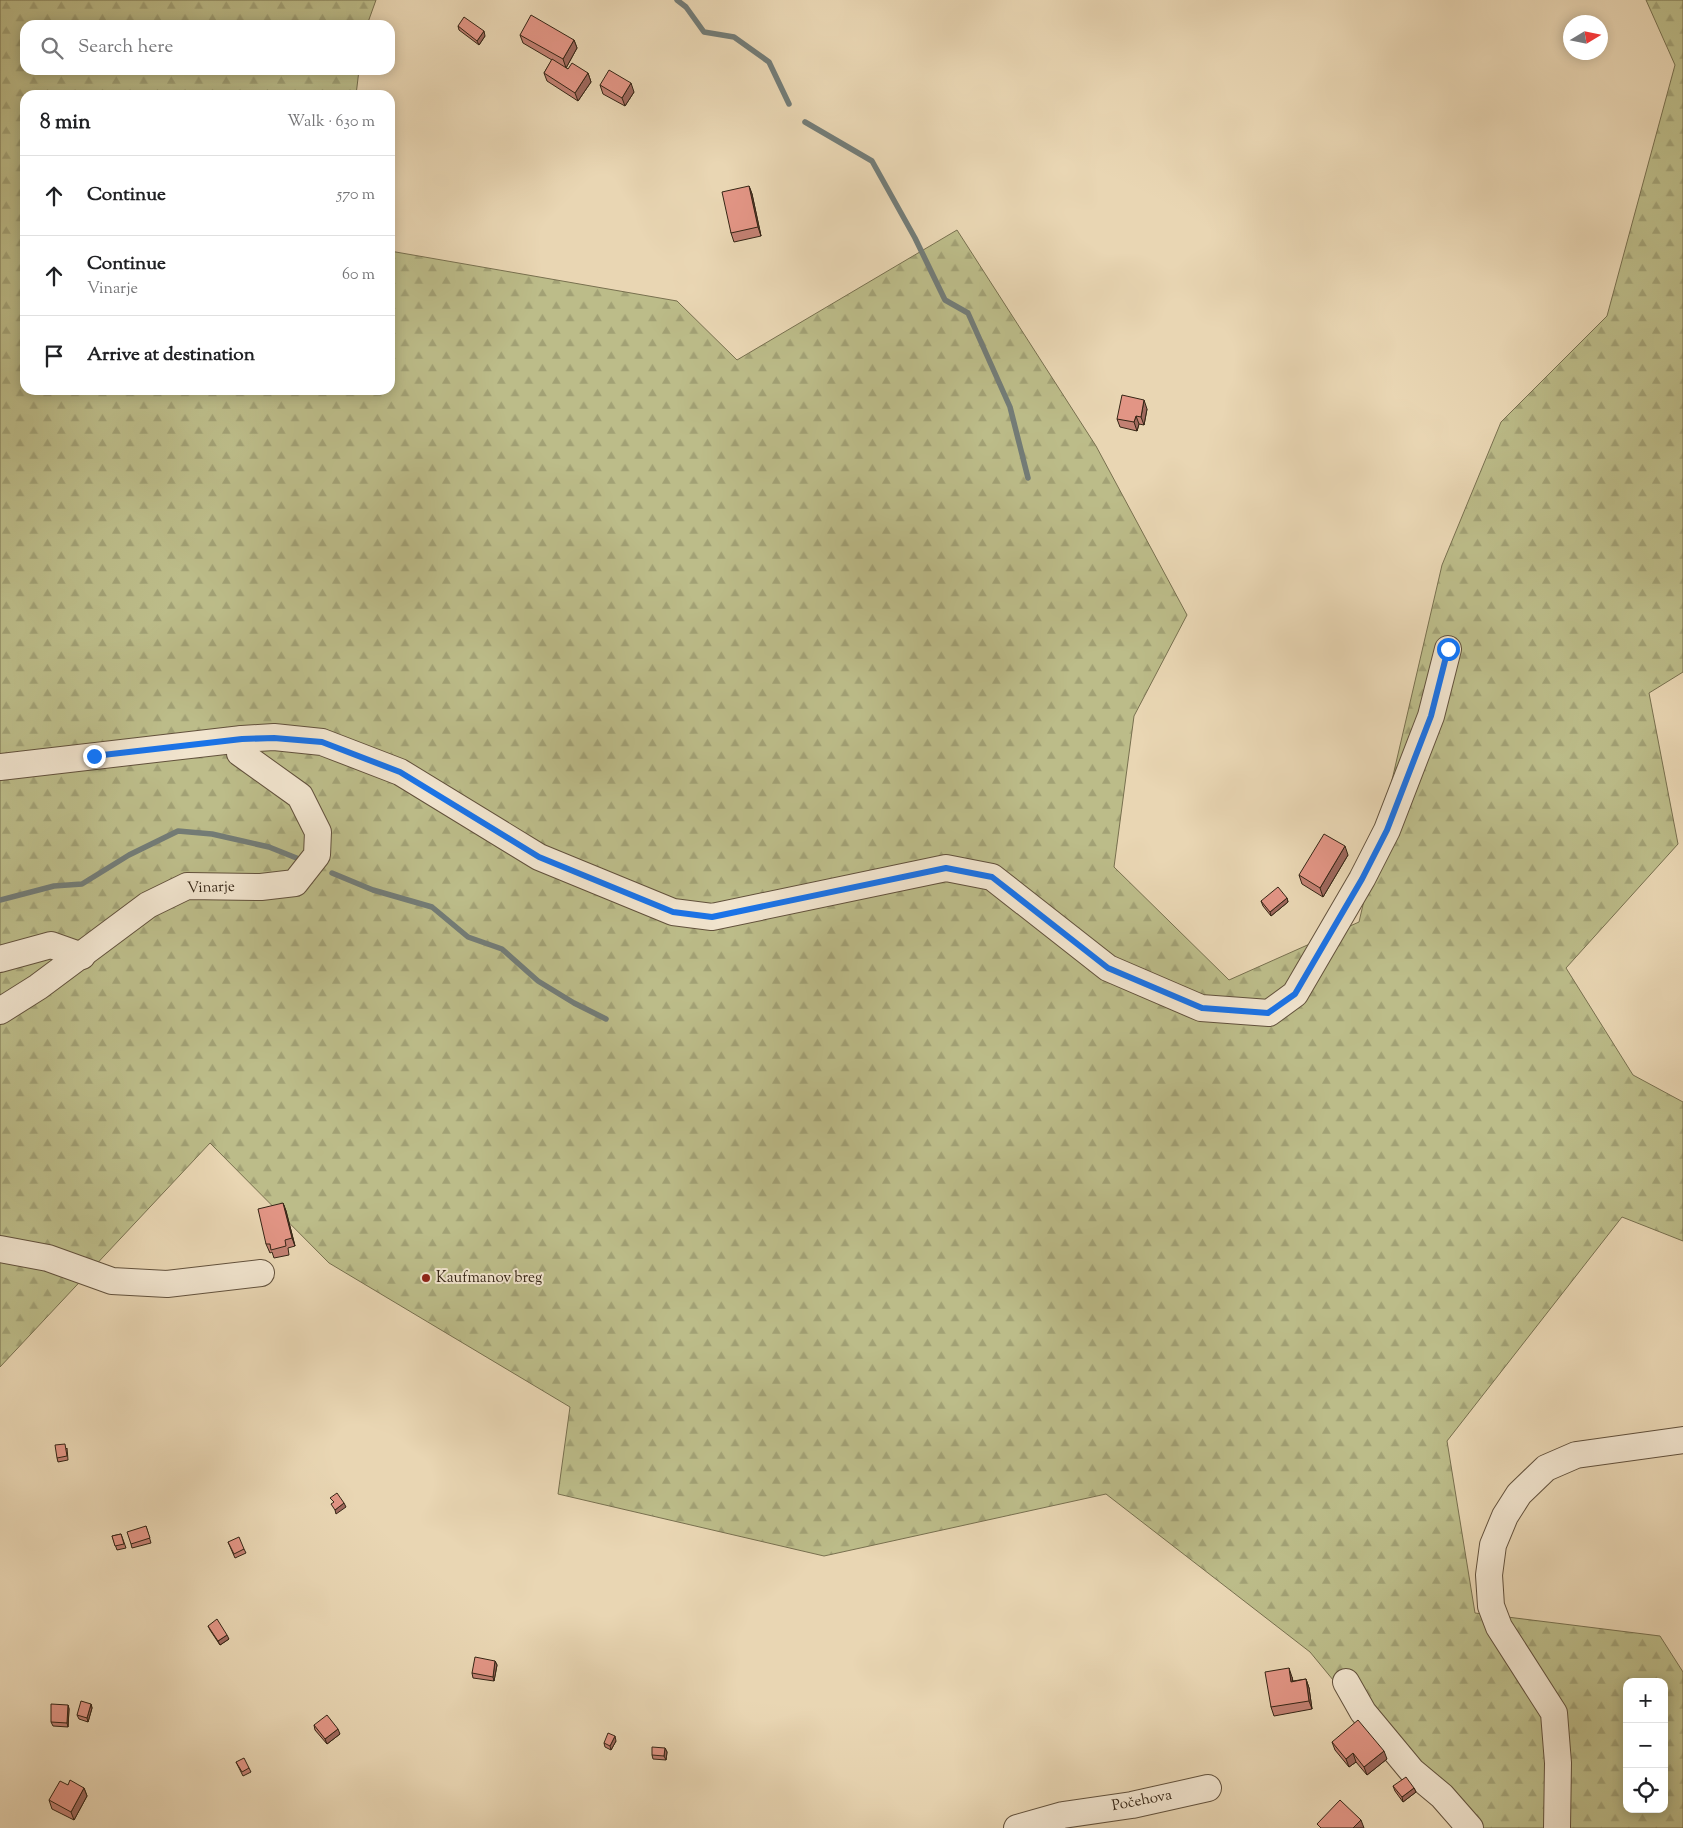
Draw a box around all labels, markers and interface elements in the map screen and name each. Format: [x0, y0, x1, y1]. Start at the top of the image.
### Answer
north arrow [1563, 15, 1608, 60]
search box [20, 20, 395, 75]
icon: search [38, 34, 66, 62]
text: Search here [78, 34, 173, 61]
text: 8 min [40, 108, 91, 138]
text: Walk · 630 m [287, 111, 375, 134]
icon: ahead [40, 182, 68, 210]
text: Continue [87, 182, 166, 209]
text: 570 m [337, 184, 375, 207]
text: Continue [87, 251, 166, 278]
icon: ahead [40, 262, 68, 290]
text: 60 m [342, 264, 375, 287]
text: Vinarje [87, 278, 138, 301]
icon: arrive [40, 342, 68, 370]
text: Arrive at destination [87, 342, 255, 369]
route start [1437, 638, 1460, 661]
route end [83, 745, 106, 768]
street label: Vinarje [187, 877, 235, 899]
place label: Kaufmanov breg [436, 1268, 542, 1289]
marker: Kaufmanov breg [420, 1272, 432, 1284]
map controls [1623, 1678, 1668, 1813]
button: + [1623, 1678, 1668, 1723]
button: − [1623, 1723, 1668, 1768]
button: locate [1623, 1768, 1668, 1813]
street label: Počehova [1110, 1785, 1174, 1817]

